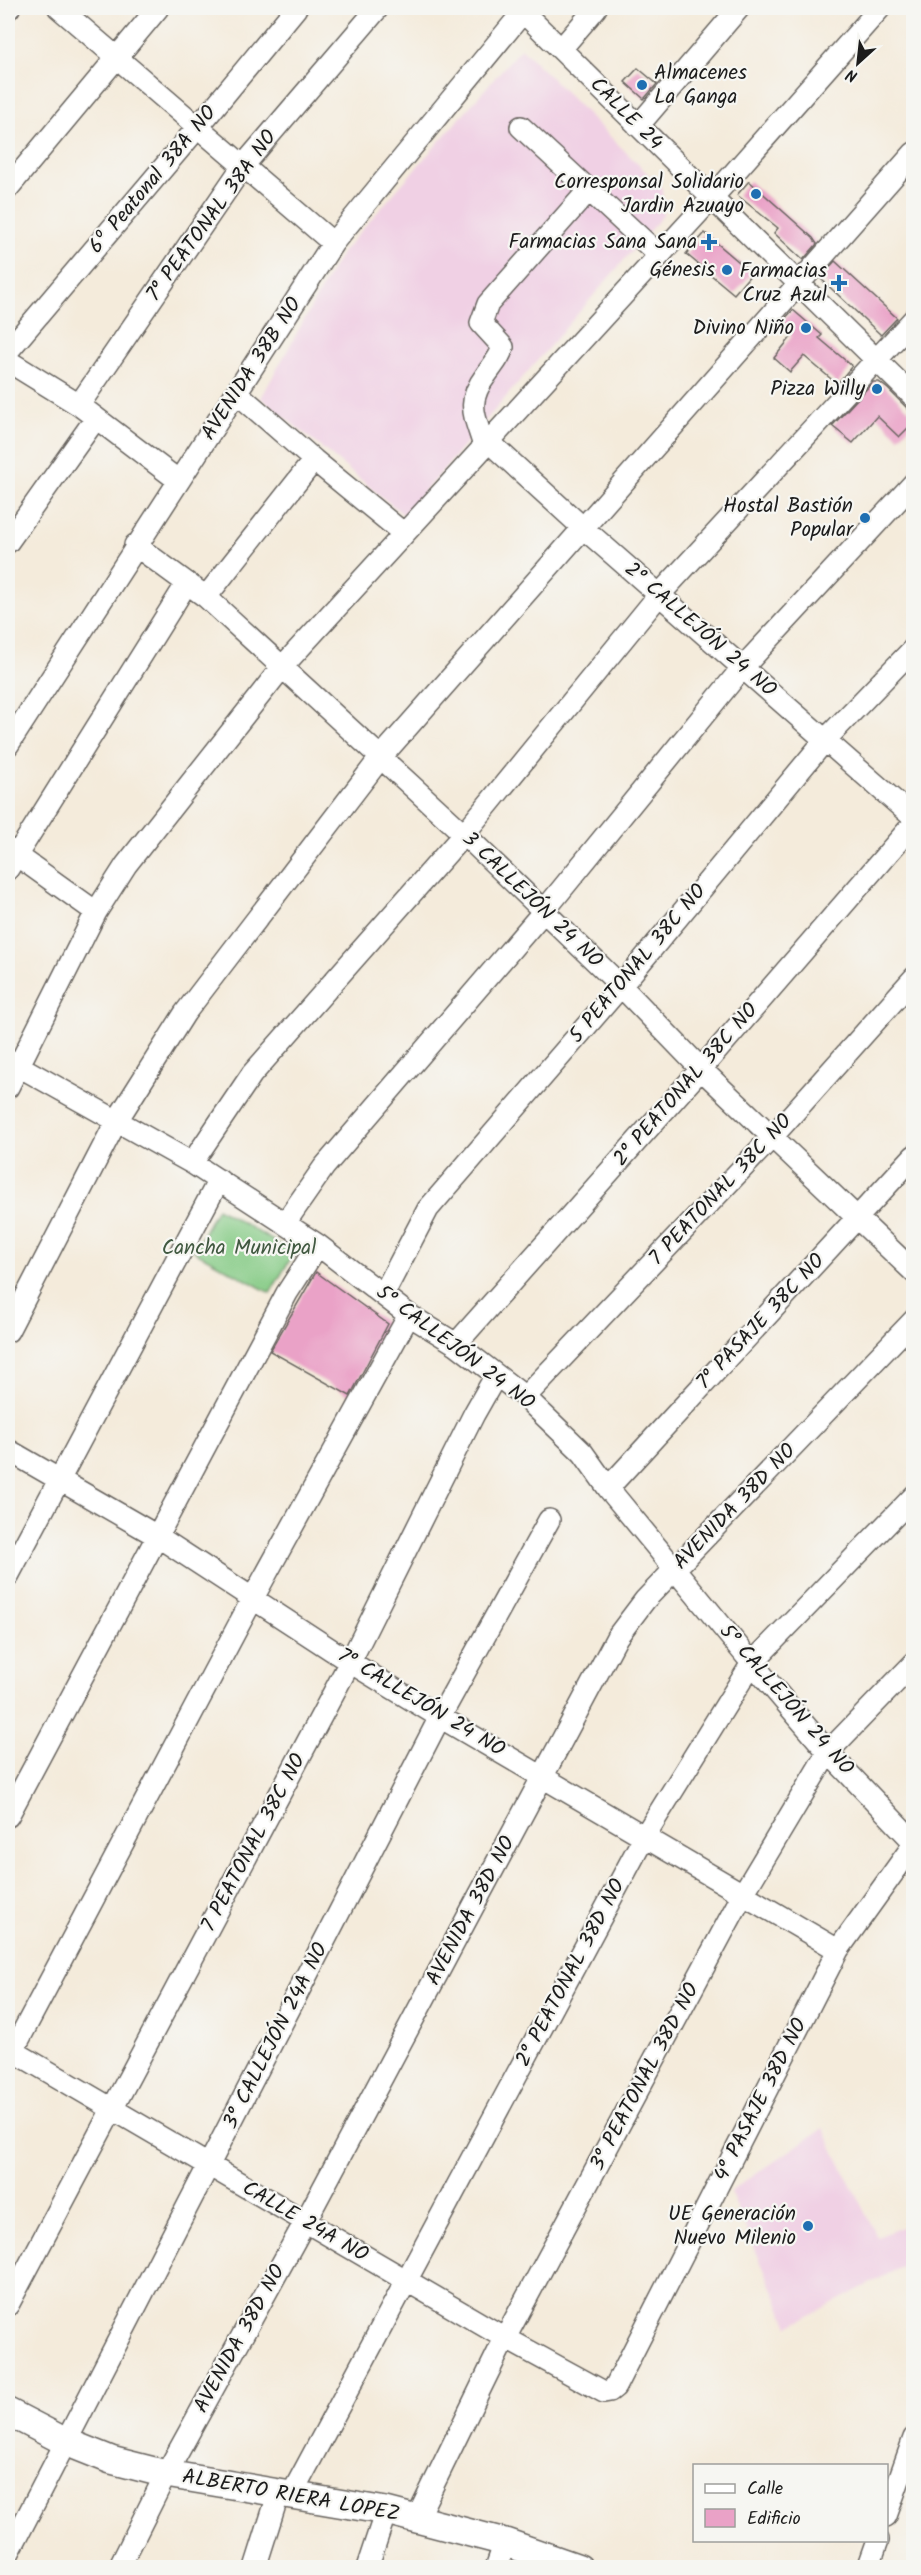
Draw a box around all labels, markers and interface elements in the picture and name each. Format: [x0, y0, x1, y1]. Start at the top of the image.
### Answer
north arrow [828, 33, 888, 93]
place label: Almacenes La Ganga [654, 57, 747, 114]
text: N [842, 62, 862, 88]
street label: CALLE 24 [582, 70, 670, 158]
marker: Almacenes La Ganga [635, 78, 649, 92]
street label: 6º Peatonal 38A NO [81, 98, 225, 262]
street label: 7° PEATONAL 38A NO [138, 123, 286, 309]
place label: Corresponsal Solidario Jardin Azuayo [554, 166, 744, 223]
marker: Corresponsal Solidario Jardin Azuayo [749, 187, 763, 201]
place label: Farmacias Sana Sana [509, 226, 697, 259]
marker: Farmacias Sana Sana [702, 235, 716, 249]
place label: Génesis [649, 254, 715, 287]
place label: Farmacias Cruz Azul [740, 255, 827, 312]
marker: Génesis [720, 263, 734, 277]
marker: Farmacias Cruz Azul [832, 276, 846, 290]
street label: AVENIDA 38B NO [193, 291, 311, 447]
place label: Divino Niño [693, 312, 794, 345]
marker: Divino Niño [799, 321, 813, 335]
place label: Pizza Willy [770, 373, 865, 406]
marker: Pizza Willy [870, 382, 884, 396]
place label: Hostal Bastión Popular [723, 490, 854, 547]
marker: Hostal Bastión Popular [858, 511, 872, 525]
street label: 2° CALLEJÓN 24 NO [616, 554, 784, 706]
street label: 3 CALLEJÓN 24 NO [454, 824, 610, 976]
street label: 5 PEATONAL 38C NO [561, 877, 715, 1051]
street label: 2° PEATONAL 38C NO [605, 996, 767, 1174]
street label: 7 PEATONAL 38C NO [641, 1106, 801, 1274]
park label: Cancha Municipal [162, 1232, 316, 1265]
street label: 7° PASAJE 38C NO [689, 1246, 833, 1398]
street label: 5° CALLEJÓN 24 NO [368, 1277, 542, 1419]
street label: AVENIDA 38D NO [666, 1436, 804, 1578]
street label: 5° CALLEJÓN 24 NO [711, 1617, 862, 1783]
street label: 7° CALLEJÓN 24 NO [331, 1640, 511, 1766]
street label: 7 PEATONAL 38C NO [193, 1748, 315, 1938]
street label: AVENIDA 38D NO [418, 1830, 524, 1992]
street label: 2° PEATONAL 38D NO [507, 1873, 635, 2073]
street label: 3° CALLEJÓN 24A NO [215, 1937, 337, 2135]
street label: 3° PEATONAL 38D NO [581, 1977, 709, 2177]
street label: 4° PASAJE 38D NO [706, 2012, 816, 2187]
street label: CALLE 24A NO [236, 2172, 374, 2272]
place label: UE Generación Nuevo Milenio [668, 2198, 796, 2255]
marker: UE Generación Nuevo Milenio [801, 2219, 815, 2233]
street label: AVENIDA 38D NO [185, 2259, 295, 2419]
street label: ALBERTO RIERA LOPEZ [180, 2461, 402, 2531]
legend [693, 2464, 888, 2542]
text: Calle [747, 2475, 783, 2504]
text: Edificio [747, 2505, 801, 2534]

